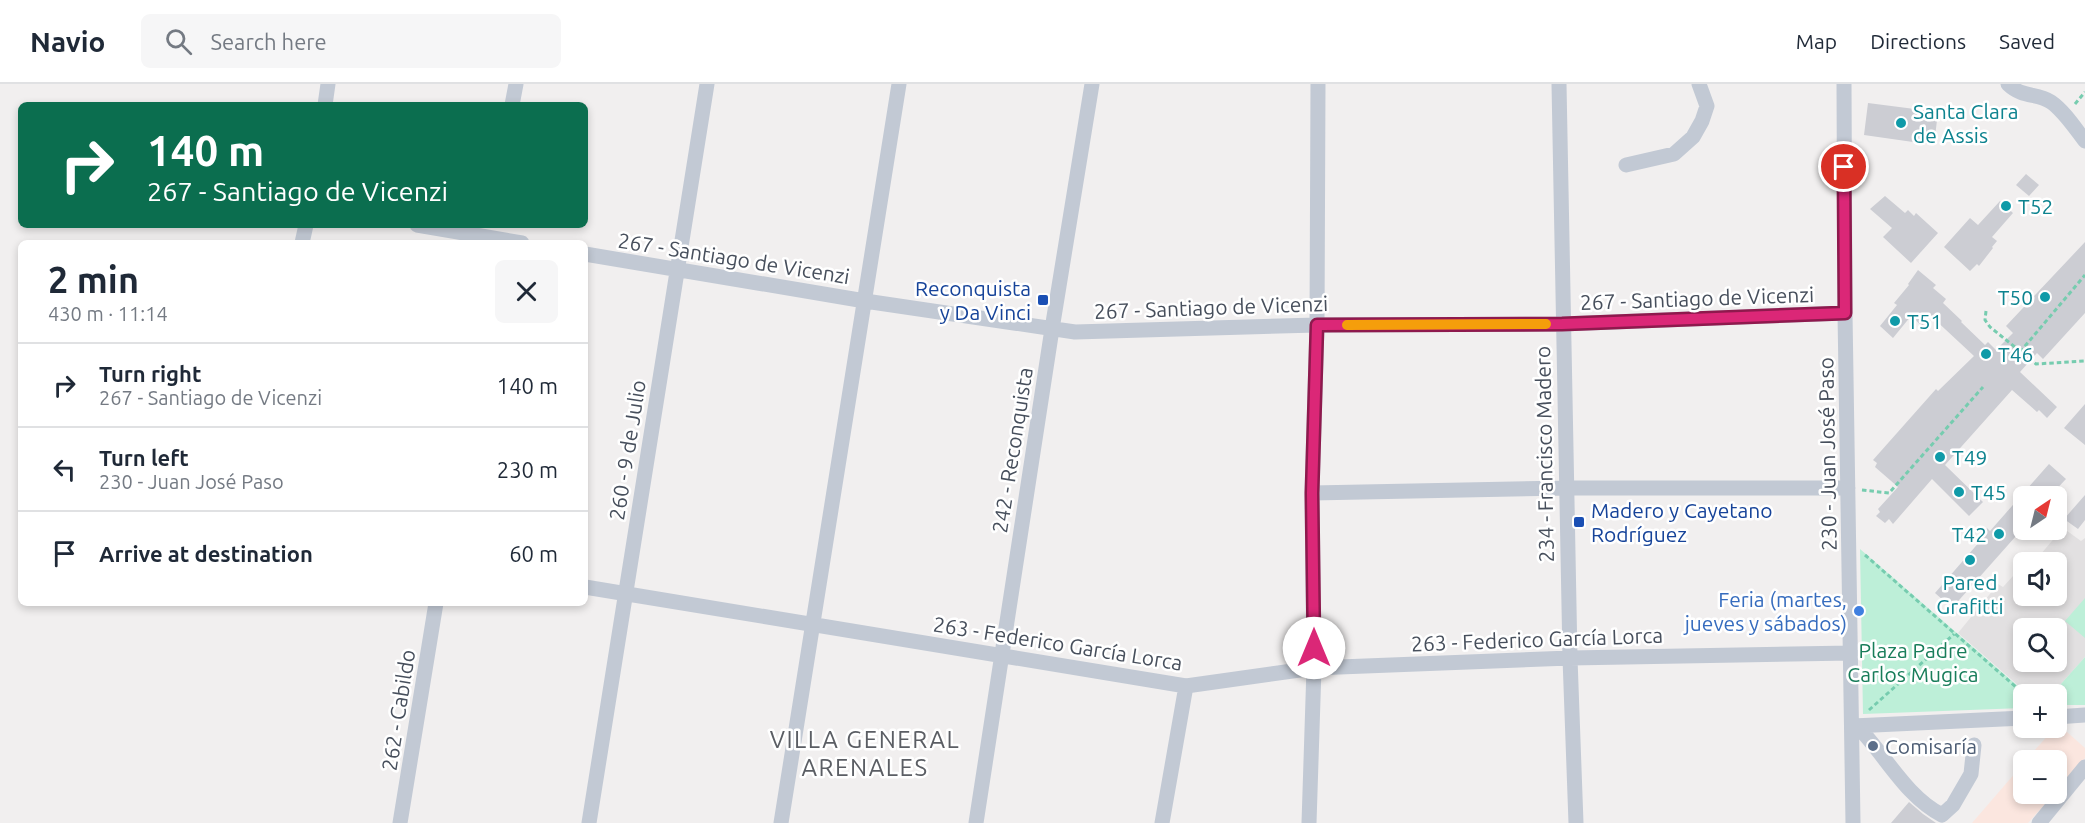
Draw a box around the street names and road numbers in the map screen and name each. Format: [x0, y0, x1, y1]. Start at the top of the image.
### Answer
street label: 267 - Santiago de Vicenzi [616, 228, 852, 288]
street label: 267 - Santiago de Vicenzi [1580, 282, 1814, 314]
street label: 267 - Santiago de Vicenzi [1094, 291, 1328, 323]
street label: 234 - Francisco Madero [1530, 346, 1558, 562]
street label: 230 - Juan José Paso [1813, 357, 1841, 551]
street label: 242 - Reconquista [987, 365, 1037, 535]
street label: 260 - 9 de Julio [604, 378, 650, 522]
street label: 263 - Federico García Lorca [932, 611, 1184, 675]
street label: 263 - Federico García Lorca [1411, 623, 1663, 655]
street label: 262 - Cabildo [377, 648, 419, 772]

